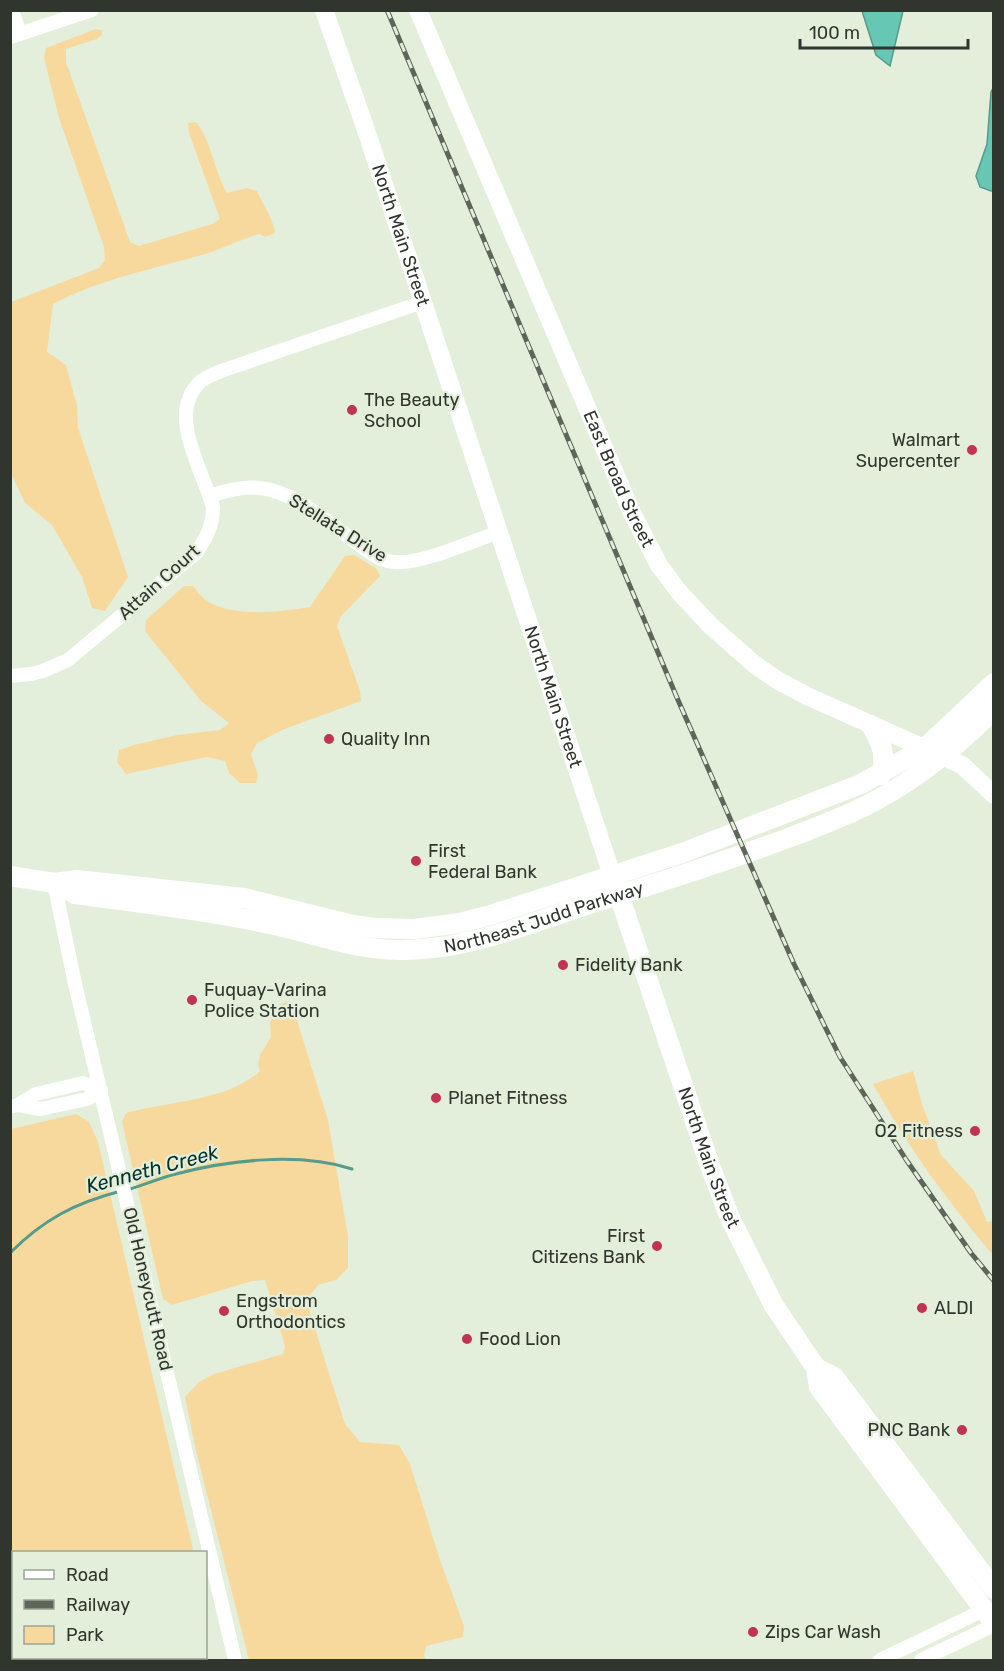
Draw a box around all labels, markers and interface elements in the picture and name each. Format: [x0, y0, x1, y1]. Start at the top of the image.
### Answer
scale bar [800, 12, 968, 50]
text: 100 m [809, 22, 860, 44]
street label: North Main Street [367, 161, 434, 309]
place label: The Beauty School [364, 389, 459, 432]
marker: The Beauty School [345, 403, 359, 417]
street label: East Broad Street [579, 407, 659, 551]
place label: Walmart Supercenter [856, 429, 960, 472]
marker: Walmart Supercenter [965, 443, 979, 457]
street label: Stellata Drive [285, 489, 391, 567]
street label: Attain Court [114, 540, 204, 624]
street label: North Main Street [519, 623, 587, 771]
place label: Quality Inn [341, 728, 430, 750]
marker: Quality Inn [322, 732, 336, 746]
place label: First Federal Bank [428, 840, 537, 883]
marker: First Federal Bank [409, 854, 423, 868]
street label: Northeast Judd Parkway [442, 877, 646, 958]
place label: Fidelity Bank [575, 954, 683, 976]
marker: Fidelity Bank [556, 958, 570, 972]
place label: Fuquay-Varina Police Station [204, 979, 327, 1022]
marker: Fuquay-Varina Police Station [185, 993, 199, 1007]
street label: North Main Street [673, 1084, 744, 1232]
place label: Planet Fitness [448, 1087, 568, 1109]
marker: Planet Fitness [429, 1091, 443, 1105]
place label: O2 Fitness [875, 1120, 963, 1142]
marker: O2 Fitness [968, 1124, 982, 1138]
water label: Kenneth Creek [83, 1140, 221, 1198]
street label: Old Honeycutt Road [118, 1205, 178, 1373]
place label: First Citizens Bank [531, 1225, 646, 1268]
marker: First Citizens Bank [650, 1239, 664, 1253]
place label: Engstrom Orthodontics [236, 1290, 346, 1333]
place label: ALDI [934, 1297, 974, 1319]
marker: ALDI [915, 1301, 929, 1315]
marker: Engstrom Orthodontics [217, 1304, 231, 1318]
place label: Food Lion [479, 1328, 561, 1350]
marker: Food Lion [460, 1332, 474, 1346]
place label: PNC Bank [867, 1419, 951, 1441]
marker: PNC Bank [955, 1423, 969, 1437]
legend [12, 1551, 207, 1659]
text: Road [66, 1564, 109, 1586]
text: Railway [66, 1594, 130, 1616]
place label: Zips Car Wash [765, 1621, 881, 1643]
text: Park [66, 1624, 104, 1646]
marker: Zips Car Wash [746, 1625, 760, 1639]

